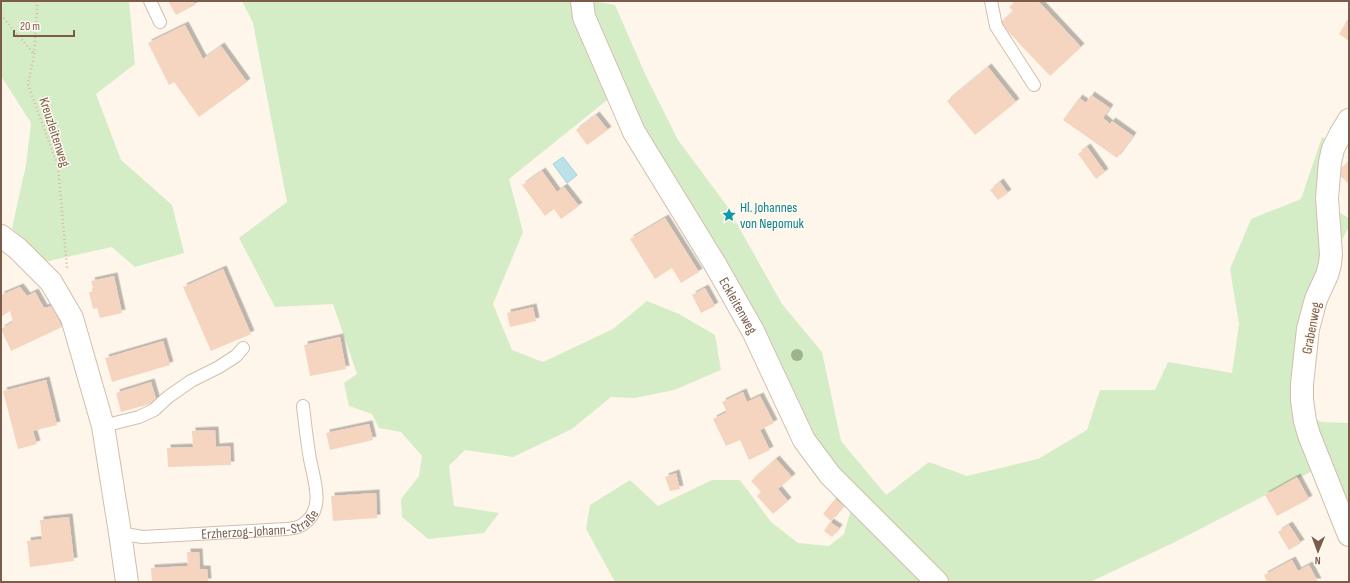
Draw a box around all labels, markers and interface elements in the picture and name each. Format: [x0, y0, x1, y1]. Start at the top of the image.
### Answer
scale bar [14, 12, 74, 38]
text: 20 m [20, 19, 40, 34]
street label: Kreuzleitenweg [35, 95, 74, 169]
place label: Hl. Johannes von Nepomuk [740, 199, 805, 232]
place icon: Hl. Johannes von Nepomuk [721, 207, 737, 223]
street label: Eckleitenweg [715, 274, 761, 337]
street label: Grabenweg [1298, 300, 1325, 356]
street label: Erzherzog-Johann-Straße [201, 507, 322, 543]
north arrow [1298, 531, 1338, 571]
text: N [1315, 554, 1321, 567]

